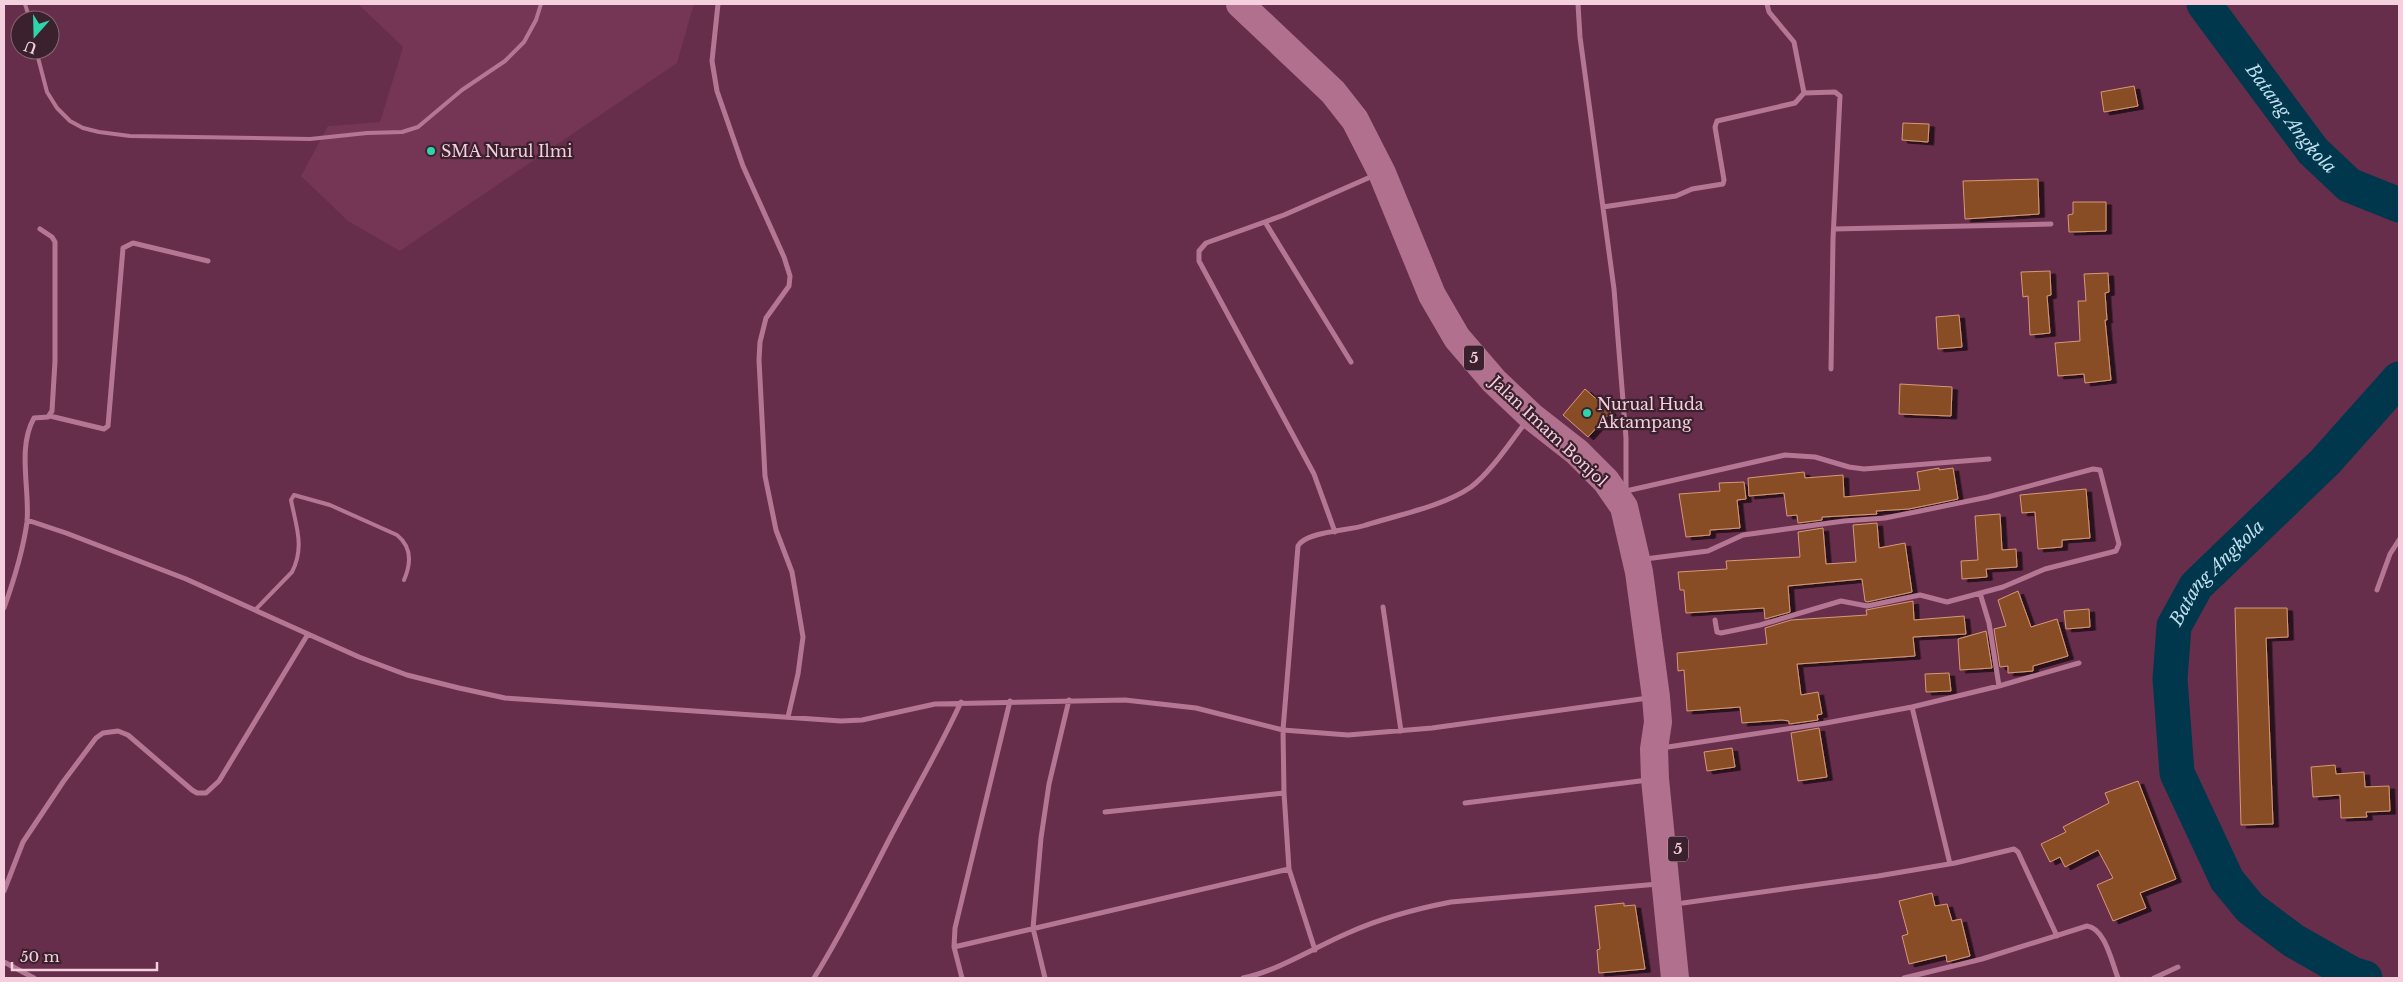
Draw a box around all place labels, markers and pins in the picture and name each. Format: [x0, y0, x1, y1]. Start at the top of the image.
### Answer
place label: SMA Nurul Ilmi [441, 141, 573, 161]
marker: SMA Nurul Ilmi [425, 145, 437, 157]
place label: Nurual Huda Aktampang [1596, 394, 1704, 432]
marker: Nurual Huda Aktampang [1581, 407, 1593, 419]

